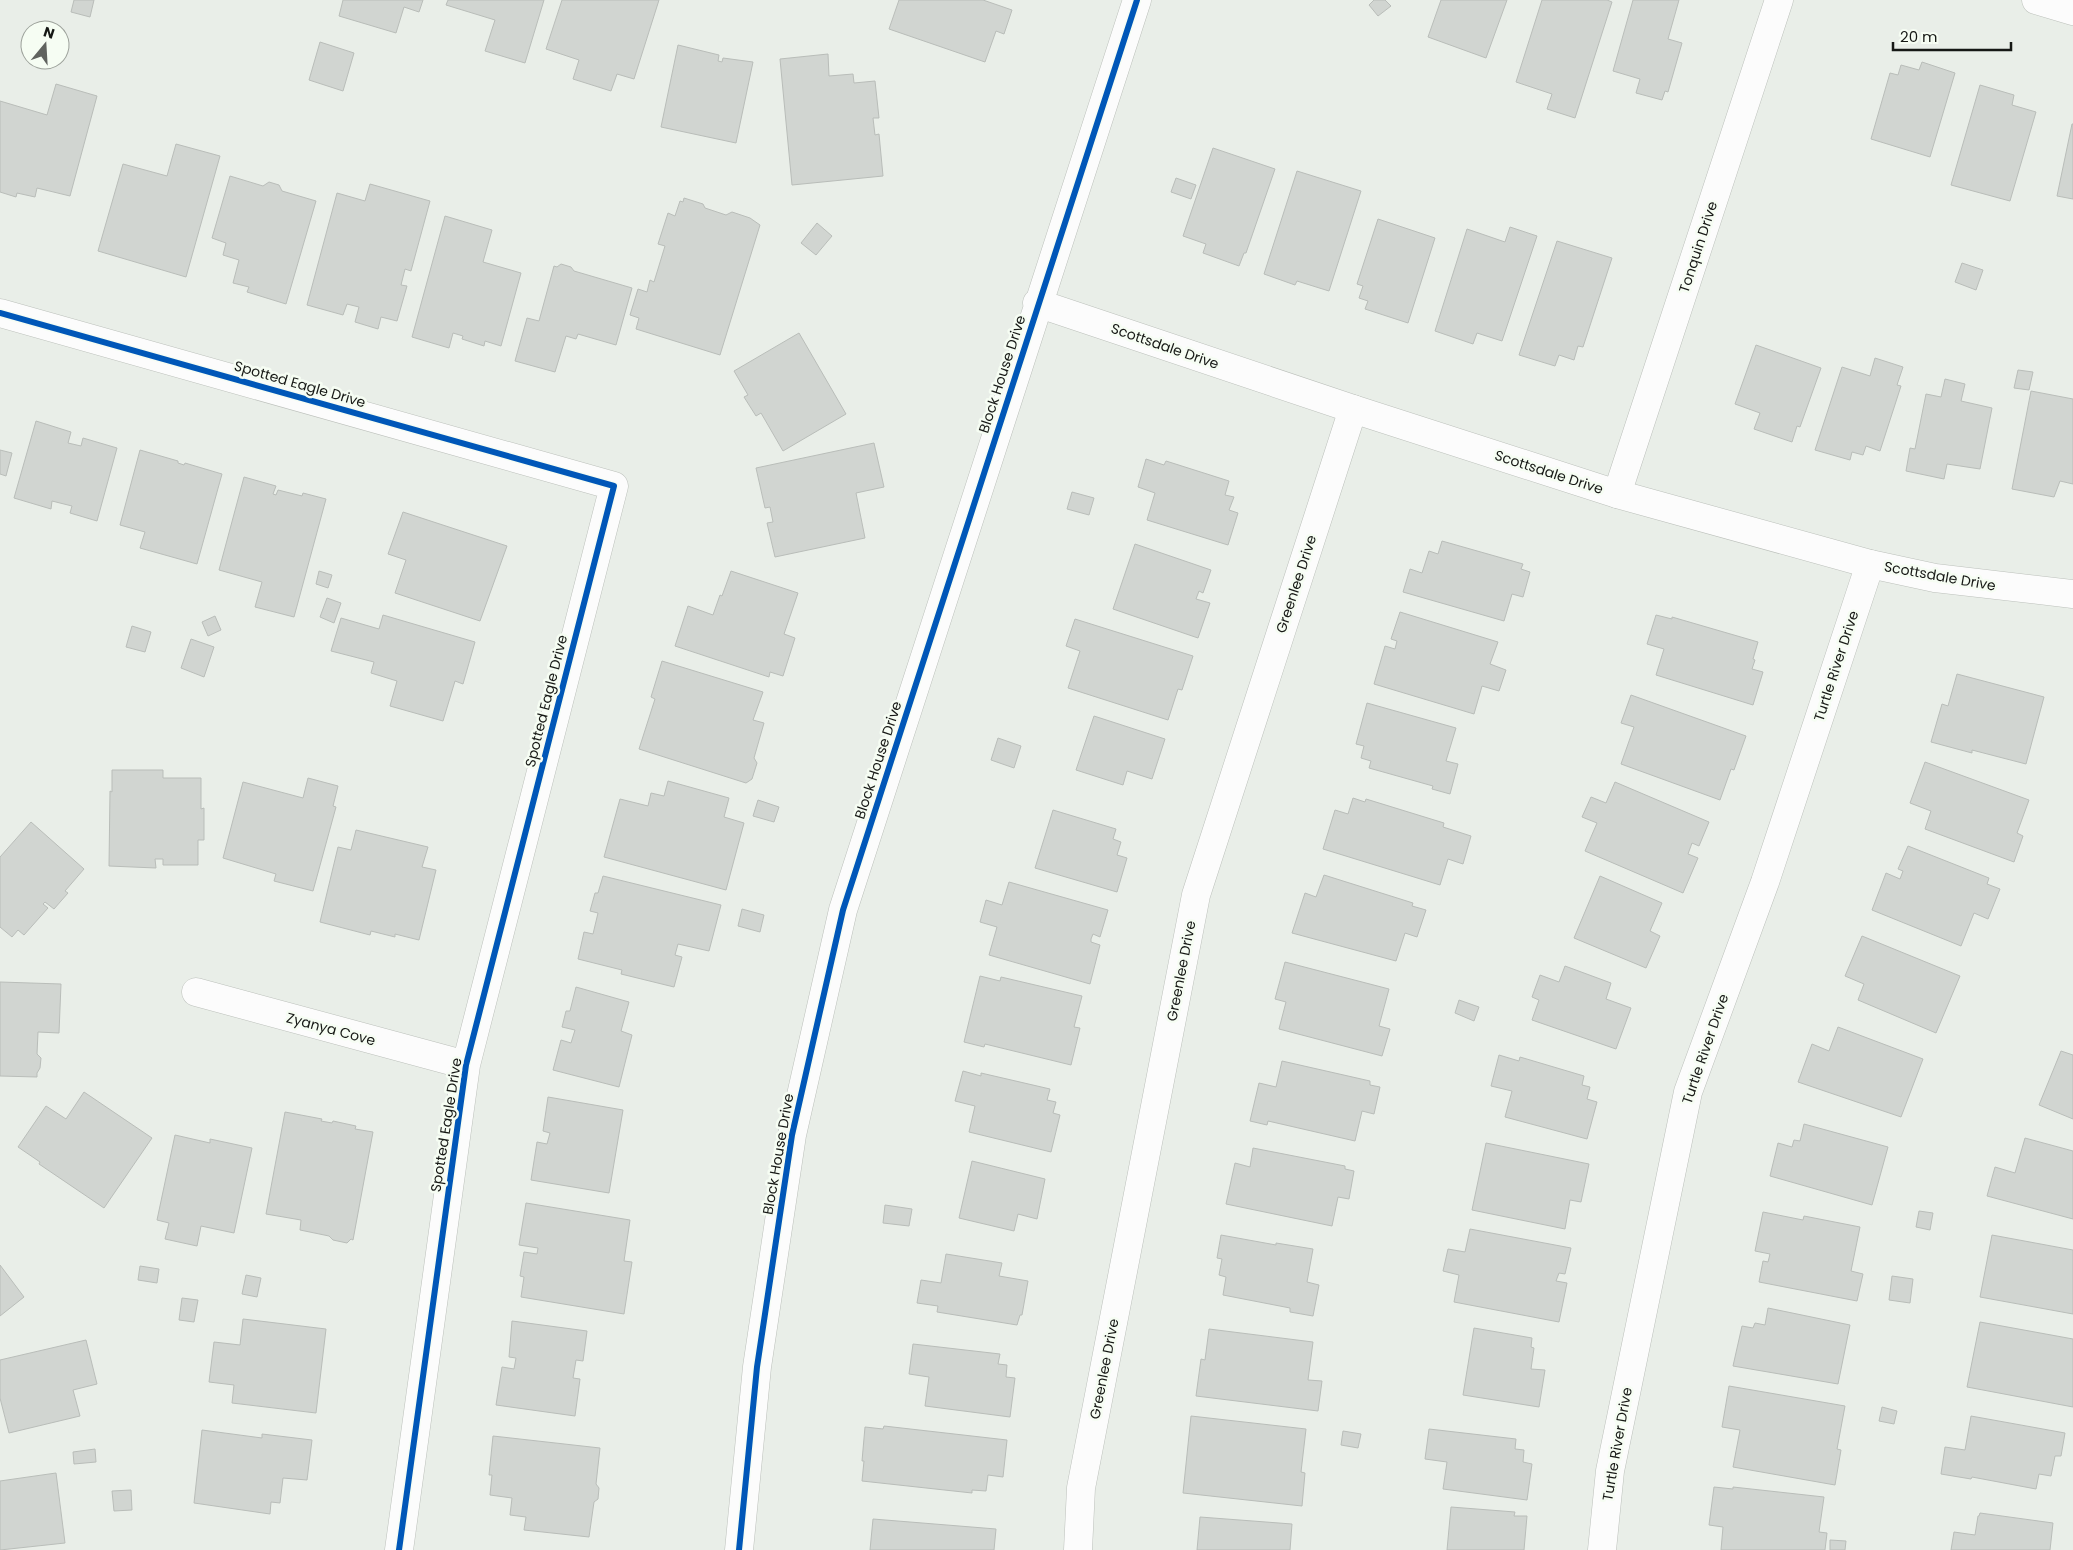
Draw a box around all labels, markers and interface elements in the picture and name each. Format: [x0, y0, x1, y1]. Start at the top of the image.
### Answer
north arrow [20, 20, 70, 70]
scale bar [1893, 20, 2010, 52]
text: N [41, 21, 57, 44]
text: 20 m [1900, 26, 1938, 47]
street label: Tonquin Drive [1674, 198, 1722, 295]
street label: Block House Drive [974, 312, 1031, 436]
street label: Scottsdale Drive [1108, 318, 1222, 374]
street label: Spotted Eagle Drive [232, 356, 368, 412]
street label: Scottsdale Drive [1492, 445, 1606, 499]
street label: Greenlee Drive [1271, 532, 1321, 636]
street label: Scottsdale Drive [1883, 556, 1998, 596]
street label: Turtle River Drive [1809, 608, 1863, 724]
street label: Spotted Eagle Drive [520, 632, 572, 769]
street label: Block House Drive [850, 698, 907, 822]
street label: Greenlee Drive [1161, 919, 1201, 1023]
street label: Turtle River Drive [1677, 991, 1733, 1107]
street label: Zyanya Cove [284, 1008, 378, 1051]
street label: Spotted Eagle Drive [426, 1056, 467, 1194]
street label: Block House Drive [757, 1091, 799, 1216]
street label: Greenlee Drive [1084, 1317, 1124, 1421]
street label: Turtle River Drive [1597, 1385, 1637, 1502]

